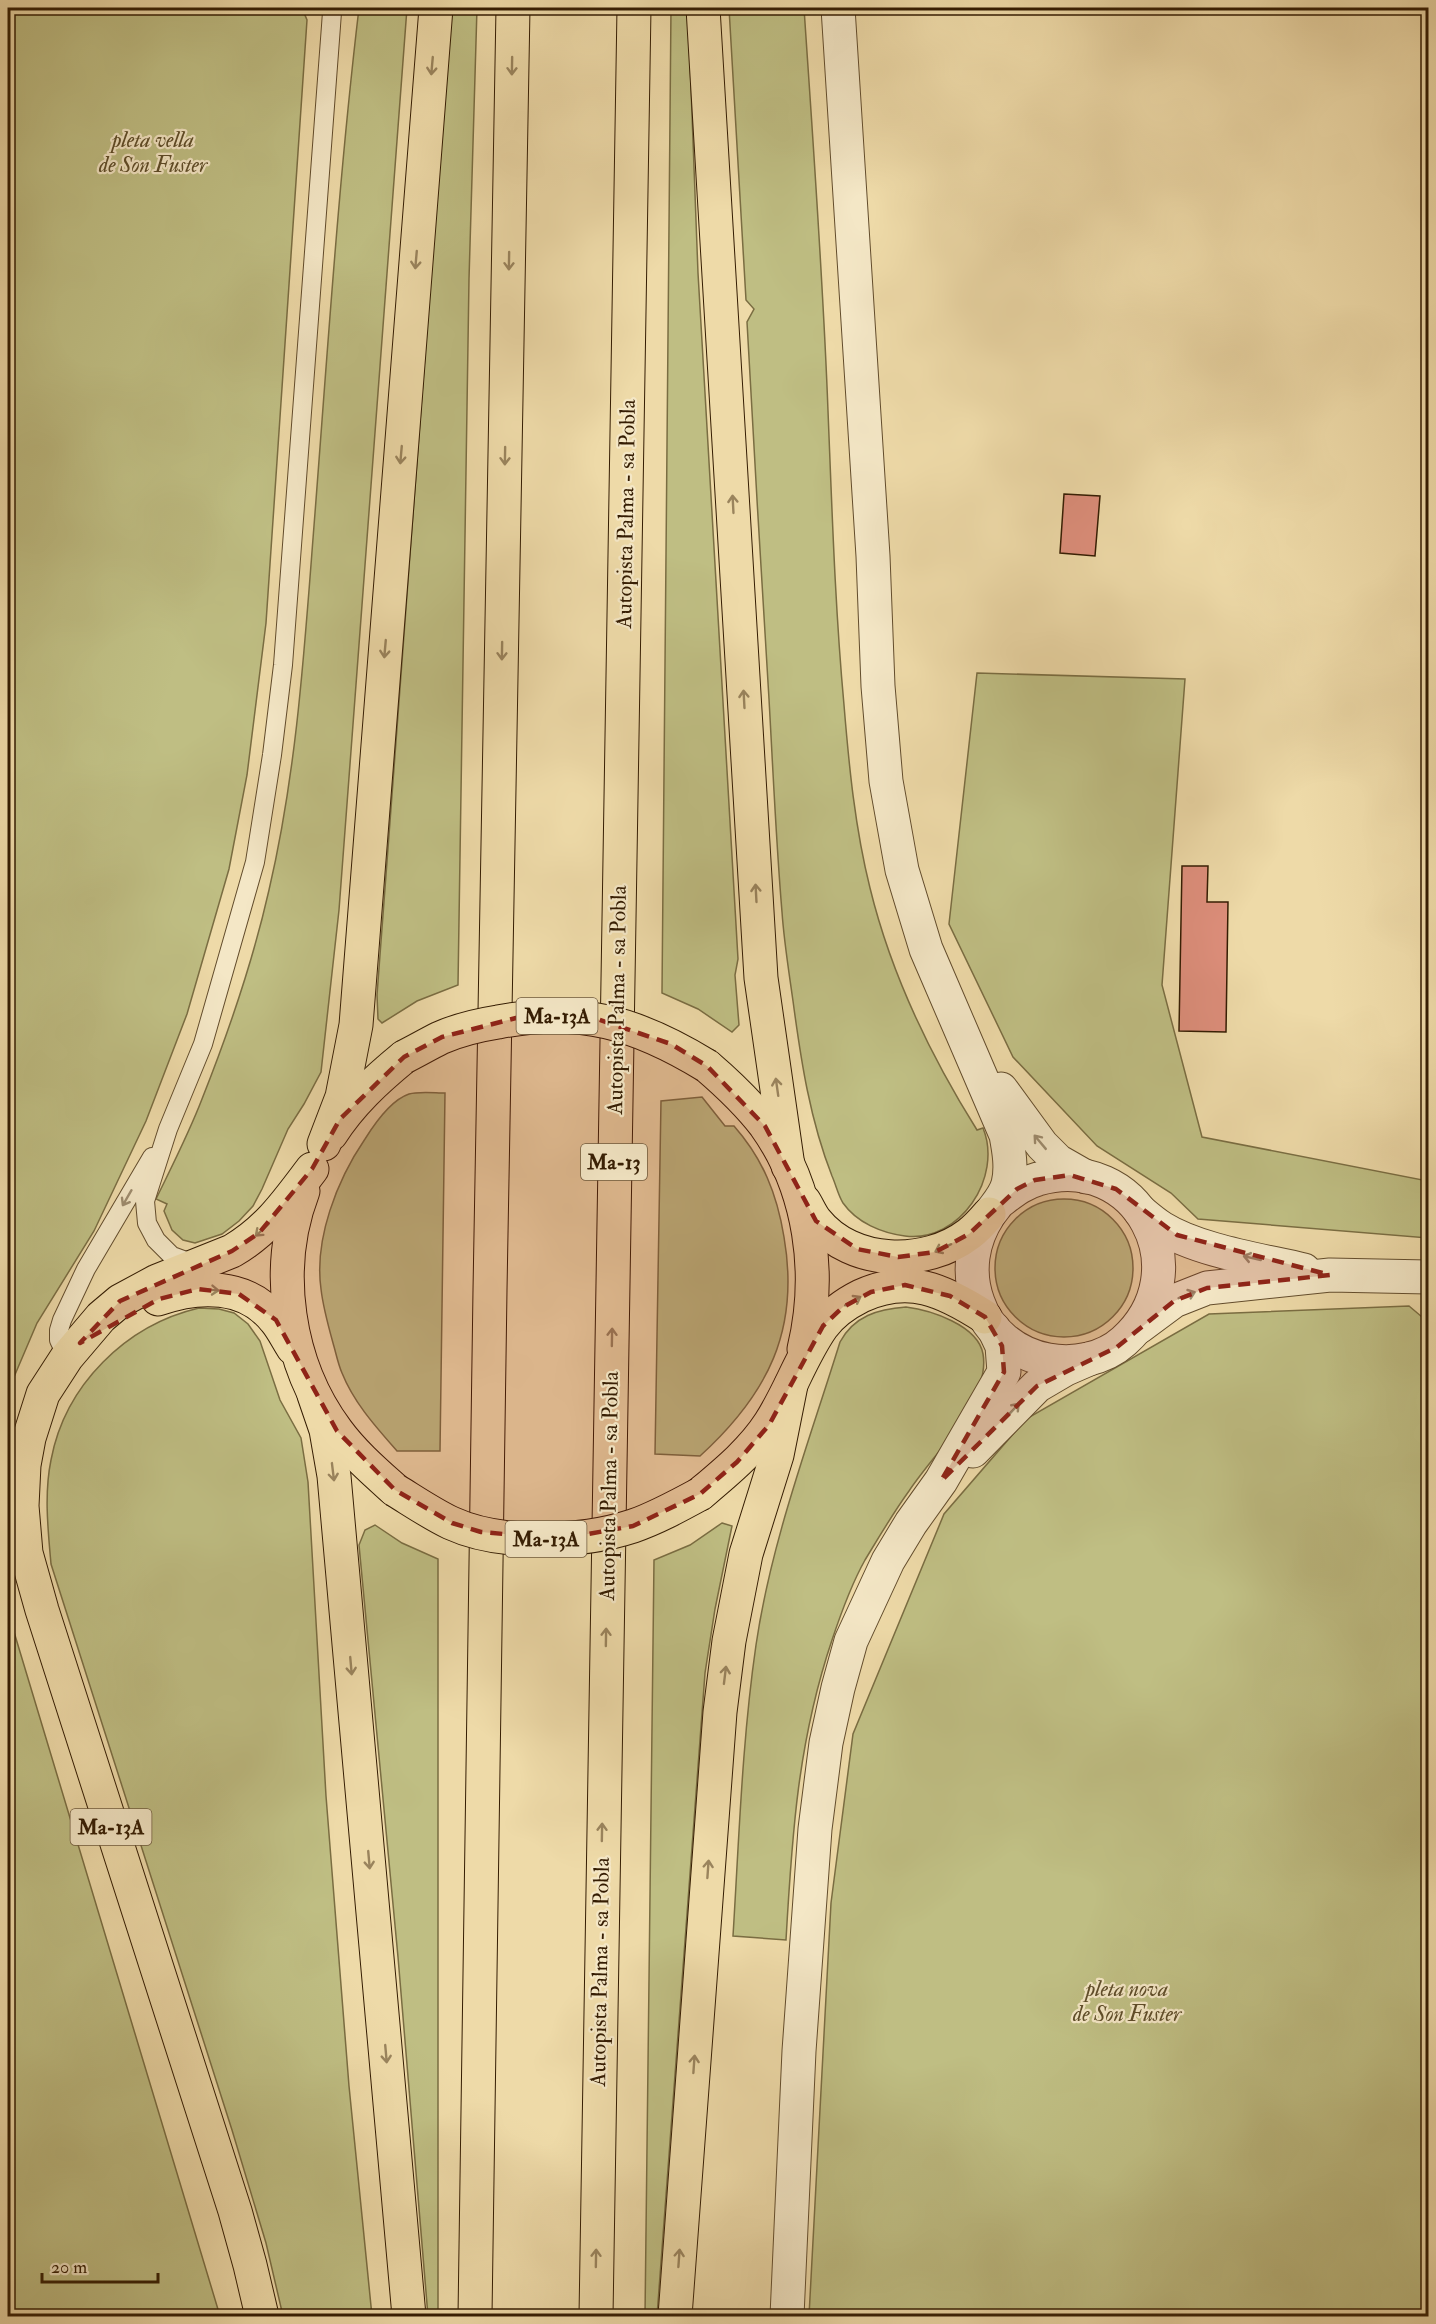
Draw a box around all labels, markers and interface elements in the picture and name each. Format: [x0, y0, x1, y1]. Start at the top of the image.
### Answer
one-way arrow [426, 55, 437, 75]
one-way arrow [507, 55, 518, 75]
park label: pleta vella de Son Fuster [98, 126, 209, 179]
one-way arrow [410, 250, 421, 270]
one-way arrow [503, 250, 515, 270]
street label: Autopista Palma - sa Pobla [610, 398, 643, 630]
one-way arrow [395, 444, 406, 464]
one-way arrow [500, 445, 511, 465]
one-way arrow [727, 494, 738, 514]
one-way arrow [380, 639, 391, 658]
one-way arrow [496, 640, 508, 660]
one-way arrow [739, 689, 750, 709]
street label: Autopista Palma - sa Pobla [601, 884, 634, 1116]
one-way arrow [750, 884, 761, 904]
road number: Ma-13A [516, 998, 598, 1034]
one-way arrow [771, 1078, 782, 1097]
one-way arrow [1033, 1135, 1047, 1150]
road number: Ma-13 [581, 1144, 647, 1180]
one-way arrow [121, 1189, 133, 1206]
one-way arrow [255, 1223, 270, 1237]
one-way arrow [934, 1243, 952, 1254]
one-way arrow [1243, 1251, 1262, 1263]
one-way arrow [200, 1284, 219, 1295]
one-way arrow [1178, 1289, 1196, 1300]
one-way arrow [844, 1295, 861, 1307]
one-way arrow [606, 1328, 617, 1348]
street label: Autopista Palma - sa Pobla [593, 1370, 626, 1602]
one-way arrow [1005, 1403, 1020, 1418]
one-way arrow [328, 1461, 339, 1481]
road number: Ma-13A [506, 1521, 586, 1557]
one-way arrow [601, 1628, 612, 1648]
one-way arrow [346, 1655, 357, 1675]
one-way arrow [719, 1666, 730, 1685]
road number: Ma-13A [70, 1809, 152, 1845]
one-way arrow [597, 1823, 608, 1843]
one-way arrow [364, 1849, 375, 1869]
street label: Autopista Palma - sa Pobla [584, 1856, 617, 2088]
one-way arrow [703, 1860, 714, 1880]
park label: pleta nova de Son Fuster [1072, 1975, 1183, 2028]
one-way arrow [381, 2044, 392, 2064]
one-way arrow [689, 2054, 700, 2074]
scale bar [42, 2246, 158, 2284]
one-way arrow [590, 2249, 602, 2269]
one-way arrow [674, 2249, 685, 2269]
text: 20 m [51, 2256, 87, 2279]

